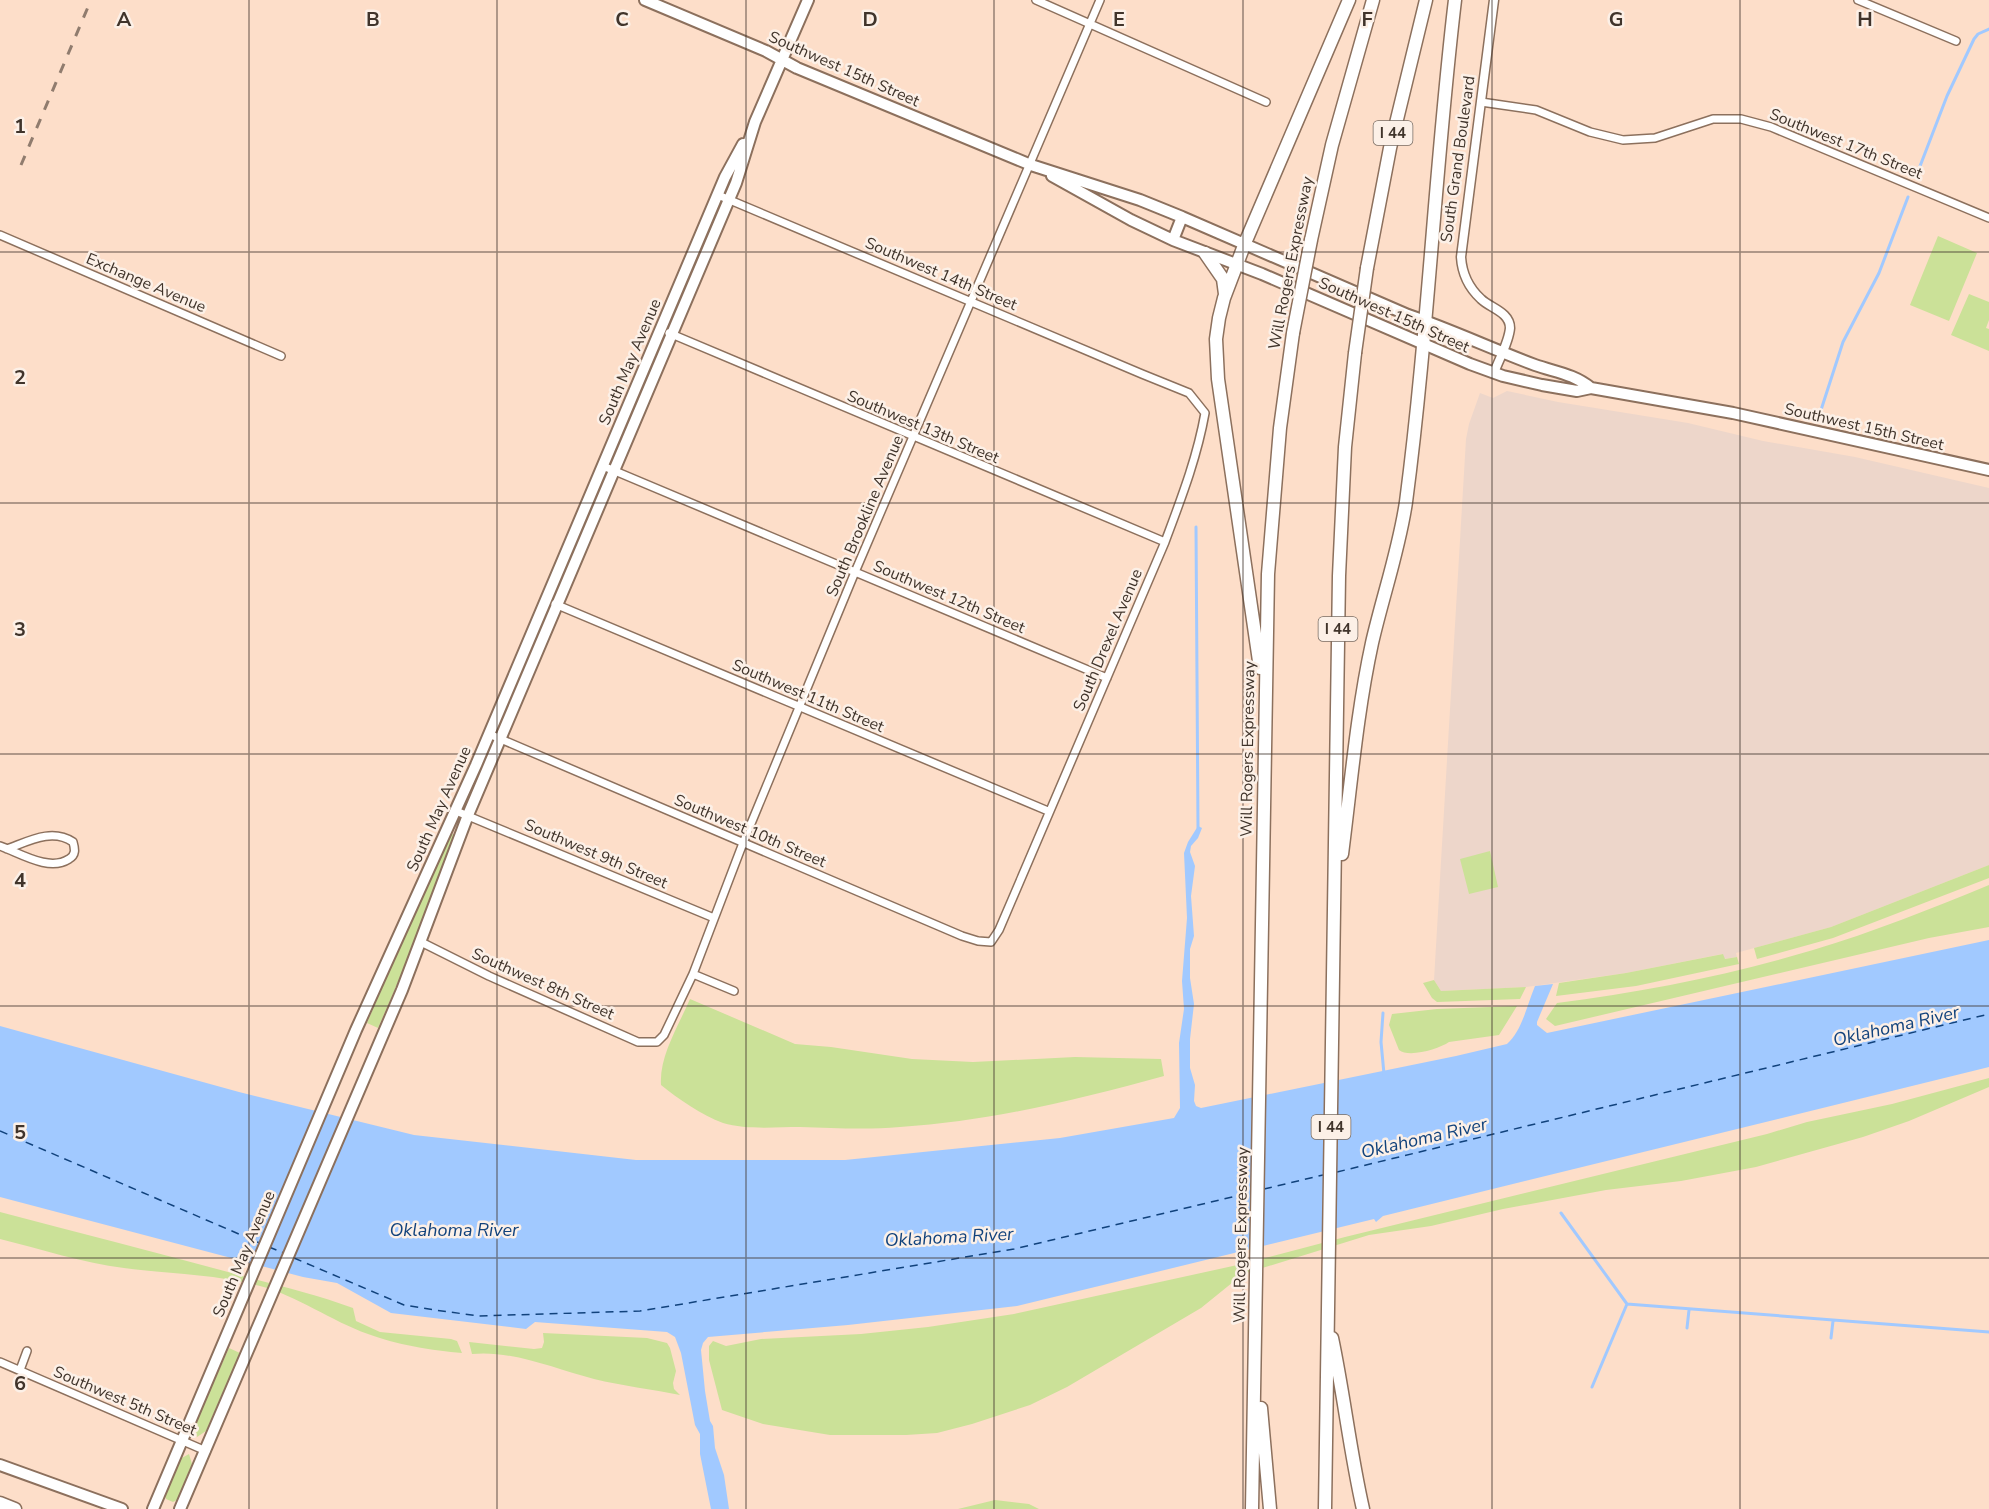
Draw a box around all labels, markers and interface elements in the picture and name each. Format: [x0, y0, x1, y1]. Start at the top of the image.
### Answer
text: A [117, 6, 132, 33]
text: B [366, 6, 380, 33]
text: C [615, 6, 629, 33]
text: D [862, 6, 878, 33]
text: E [1113, 6, 1125, 33]
text: F [1361, 6, 1373, 33]
text: G [1609, 6, 1623, 33]
text: H [1857, 6, 1873, 33]
street label: Southwest 15th Street [765, 26, 923, 112]
street label: South Grand Boulevard [1435, 74, 1481, 244]
street label: Southwest 17th Street [1766, 103, 1926, 185]
text: 1 [14, 113, 26, 140]
road number: I 44 [1374, 121, 1412, 145]
street label: Will Rogers Expressway [1263, 174, 1319, 351]
street label: Southwest 14th Street [862, 232, 1021, 316]
street label: Exchange Avenue [83, 248, 209, 318]
street label: Southwest 15th Street [1315, 272, 1473, 358]
street label: South May Avenue [593, 295, 667, 429]
text: 2 [14, 364, 26, 391]
street label: Southwest 13th Street [844, 385, 1003, 469]
street label: Southwest 15th Street [1782, 398, 1946, 456]
street label: South Brookline Avenue [821, 432, 909, 600]
street label: Southwest 12th Street [870, 555, 1029, 639]
street label: South Drexel Avenue [1068, 566, 1148, 714]
text: 3 [14, 616, 26, 643]
road number: I 44 [1318, 617, 1358, 641]
street label: Southwest 11th Street [729, 654, 888, 738]
street label: Will Rogers Expressway [1235, 660, 1261, 837]
street label: South May Avenue [401, 743, 477, 875]
street label: Southwest 10th Street [671, 789, 830, 873]
street label: Southwest 9th Street [521, 814, 671, 894]
text: 4 [14, 867, 26, 894]
street label: Southwest 8th Street [468, 943, 618, 1025]
water label: Oklahoma River [1831, 1000, 1962, 1052]
water label: Oklahoma River [1359, 1112, 1490, 1164]
road number: I 44 [1312, 1115, 1350, 1139]
text: 5 [14, 1119, 26, 1146]
street label: Will Rogers Expressway [1228, 1146, 1254, 1323]
street label: South May Avenue [207, 1187, 281, 1321]
water label: Oklahoma River [390, 1218, 519, 1242]
water label: Oklahoma River [884, 1222, 1015, 1252]
street label: Southwest 5th Street [50, 1361, 200, 1441]
text: 6 [14, 1370, 26, 1397]

